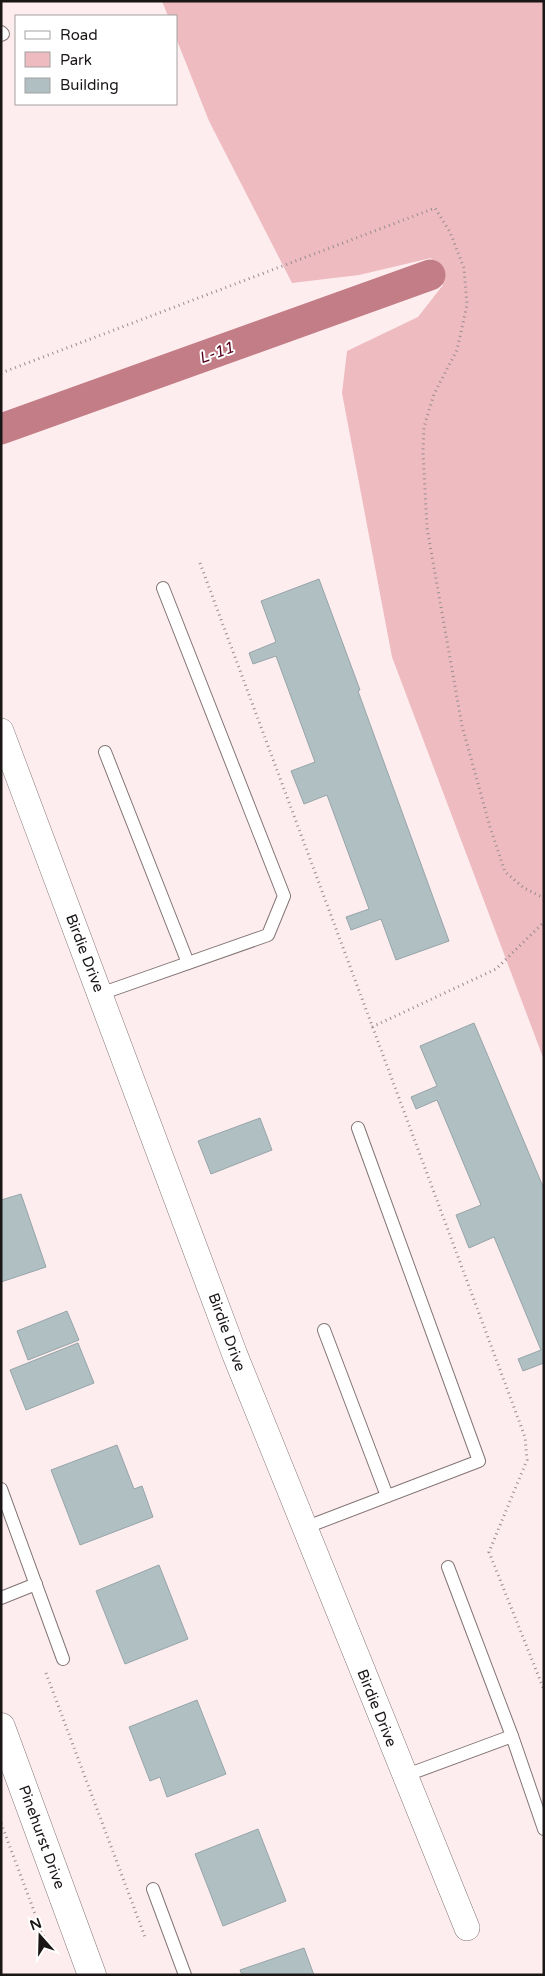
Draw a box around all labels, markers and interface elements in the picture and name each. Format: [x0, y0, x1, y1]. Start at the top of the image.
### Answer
legend [15, 15, 178, 105]
text: Road [60, 26, 98, 44]
text: Park [60, 51, 92, 69]
text: Building [60, 76, 119, 94]
water label: L-11 [196, 337, 237, 368]
street label: Birdie Drive [62, 911, 108, 995]
street label: Birdie Drive [205, 1290, 249, 1374]
street label: Birdie Drive [353, 1667, 401, 1749]
street label: Pinehurst Drive [15, 1783, 69, 1891]
north arrow [15, 1911, 65, 1961]
text: N [28, 1914, 44, 1934]

